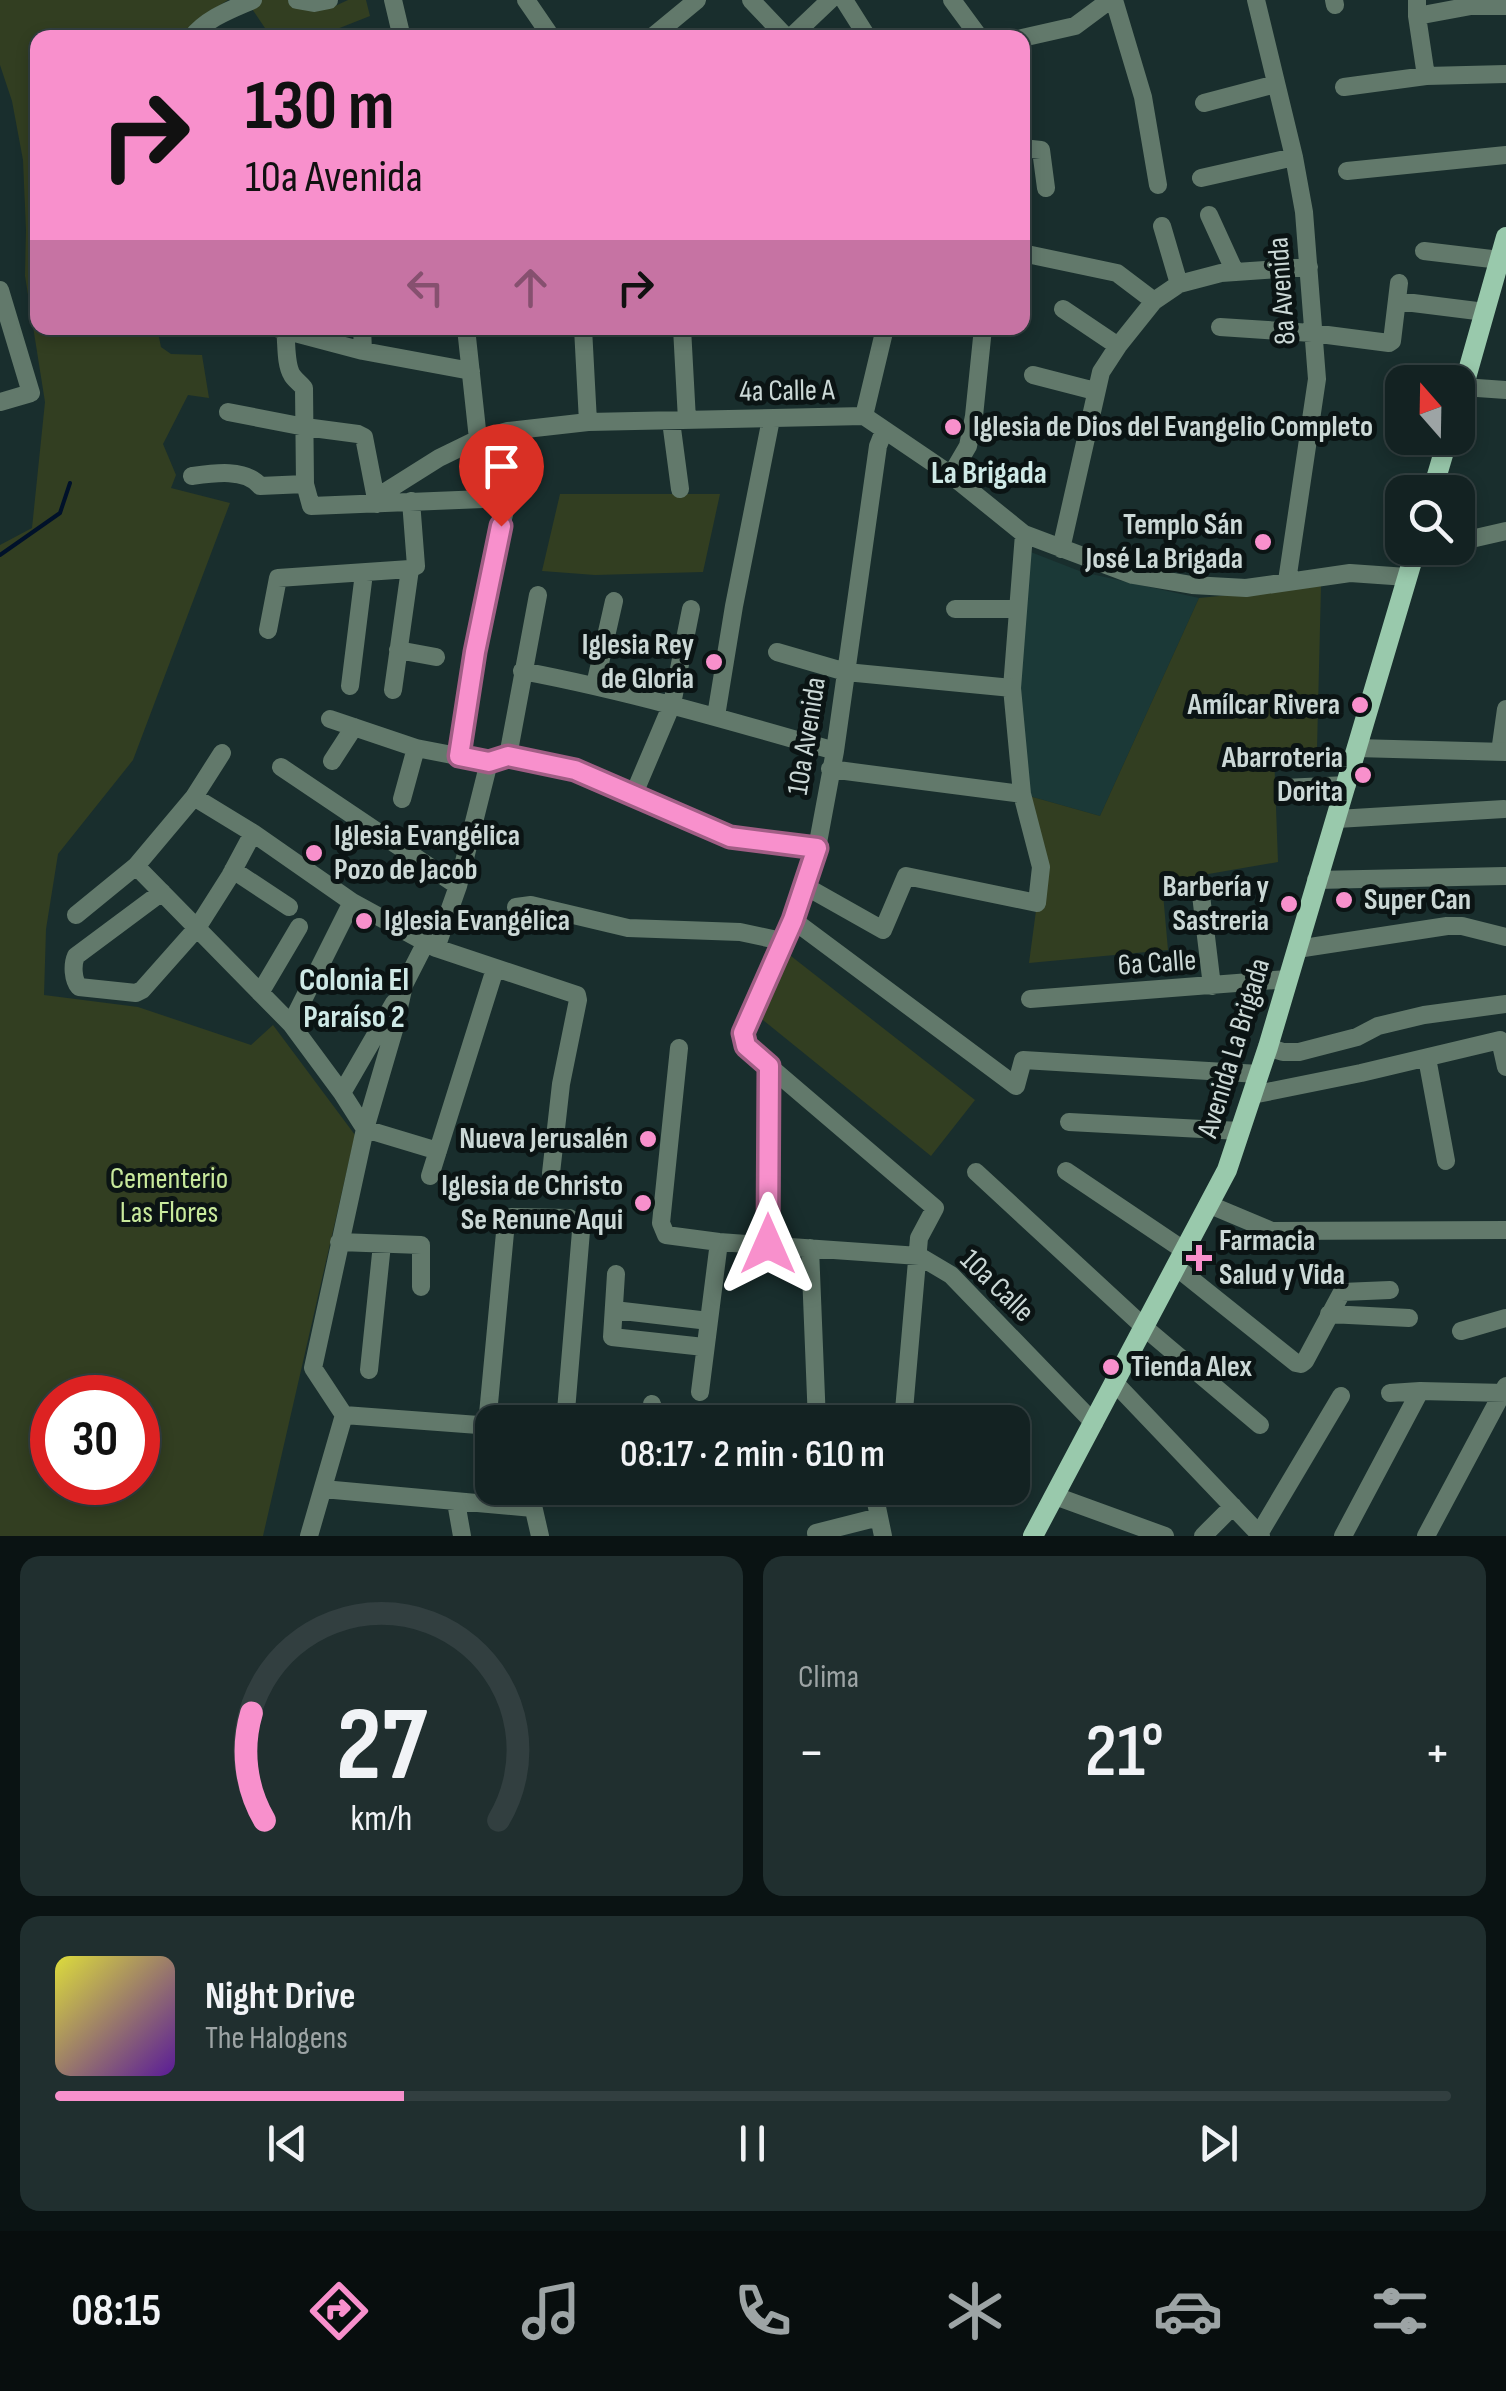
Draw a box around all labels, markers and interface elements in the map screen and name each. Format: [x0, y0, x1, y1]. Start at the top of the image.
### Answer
text: 130 m [245, 65, 394, 149]
icon: right [80, 70, 210, 200]
text: 10a Avenida [245, 150, 423, 205]
street label: 8a Avenida [1260, 236, 1304, 346]
icon: left [398, 260, 453, 315]
icon: ahead [503, 260, 558, 315]
icon: right [608, 260, 663, 315]
north arrow [1385, 365, 1475, 455]
map controls [1385, 365, 1475, 565]
street label: 4a Calle A [739, 372, 835, 410]
place label: Iglesia de Dios del Evangelio Completo [973, 409, 1373, 445]
marker: Iglesia de Dios del Evangelio Completo [942, 416, 964, 438]
pin [459, 424, 544, 527]
icon: arrive [474, 439, 529, 494]
district label: La Brigada [931, 454, 1047, 493]
button: search [1385, 475, 1475, 565]
place label: Templo Sán José La Brigada [1085, 507, 1243, 577]
marker: Templo Sán José La Brigada [1252, 531, 1274, 553]
place label: Iglesia Rey de Gloria [582, 627, 695, 697]
marker: Iglesia Rey de Gloria [703, 651, 725, 673]
street label: 10a Avenida [780, 675, 834, 797]
place label: Amílcar Rivera [1187, 687, 1340, 723]
marker: Amílcar Rivera [1349, 694, 1371, 716]
place label: Abarroteria Dorita [1221, 740, 1343, 810]
marker: Abarroteria Dorita [1352, 764, 1374, 786]
place label: Iglesia Evangélica Pozo de Jacob [334, 818, 520, 888]
marker: Iglesia Evangélica Pozo de Jacob [303, 842, 325, 864]
place label: Barbería y Sastreria [1162, 869, 1270, 939]
place label: Super Can [1364, 882, 1471, 918]
marker: Super Can [1333, 889, 1355, 911]
marker: Barbería y Sastreria [1278, 893, 1300, 915]
place label: Iglesia Evangélica [384, 903, 570, 939]
marker: Iglesia Evangélica [353, 910, 375, 932]
street label: 6a Calle [1117, 942, 1197, 984]
street label: Avenida La Brigada [1189, 954, 1278, 1143]
district label: Colonia El Paraíso 2 [299, 961, 409, 1037]
place label: Nueva Jerusalén [459, 1121, 628, 1157]
marker: Nueva Jerusalén [637, 1128, 659, 1150]
park label: Cementerio Las Flores [110, 1161, 228, 1231]
place label: Iglesia de Christo Se Renune Aqui [441, 1168, 623, 1238]
marker: Iglesia de Christo Se Renune Aqui [632, 1192, 654, 1214]
position arrow [716, 1192, 820, 1296]
place label: Farmacia Salud y Vida [1219, 1223, 1345, 1293]
street label: 10a Calle [952, 1242, 1042, 1330]
marker: Farmacia Salud y Vida [1188, 1247, 1210, 1269]
place label: Tienda Alex [1131, 1349, 1252, 1385]
marker: Tienda Alex [1100, 1356, 1122, 1378]
speed limit sign: 30 [30, 1375, 160, 1505]
text: 08:17 · 2 min · 610 m [620, 1432, 885, 1477]
text: Clima [798, 1658, 859, 1697]
text: 27 [336, 1684, 428, 1809]
text: 21° [1085, 1707, 1164, 1798]
text: − [798, 1720, 825, 1787]
text: + [1424, 1720, 1451, 1787]
text: km/h [351, 1798, 412, 1841]
text: Night Drive [205, 1974, 356, 2019]
text: The Halogens [205, 2019, 348, 2058]
icon: previous [260, 2116, 315, 2171]
icon: pause [725, 2116, 780, 2171]
icon: next [1191, 2116, 1246, 2171]
icon: directions [304, 2276, 374, 2346]
icon: music [516, 2276, 586, 2346]
icon: phone [728, 2276, 798, 2346]
icon: climate [940, 2276, 1010, 2346]
icon: car [1153, 2276, 1223, 2346]
icon: filters [1365, 2276, 1435, 2346]
text: 08:15 [71, 2284, 161, 2339]

